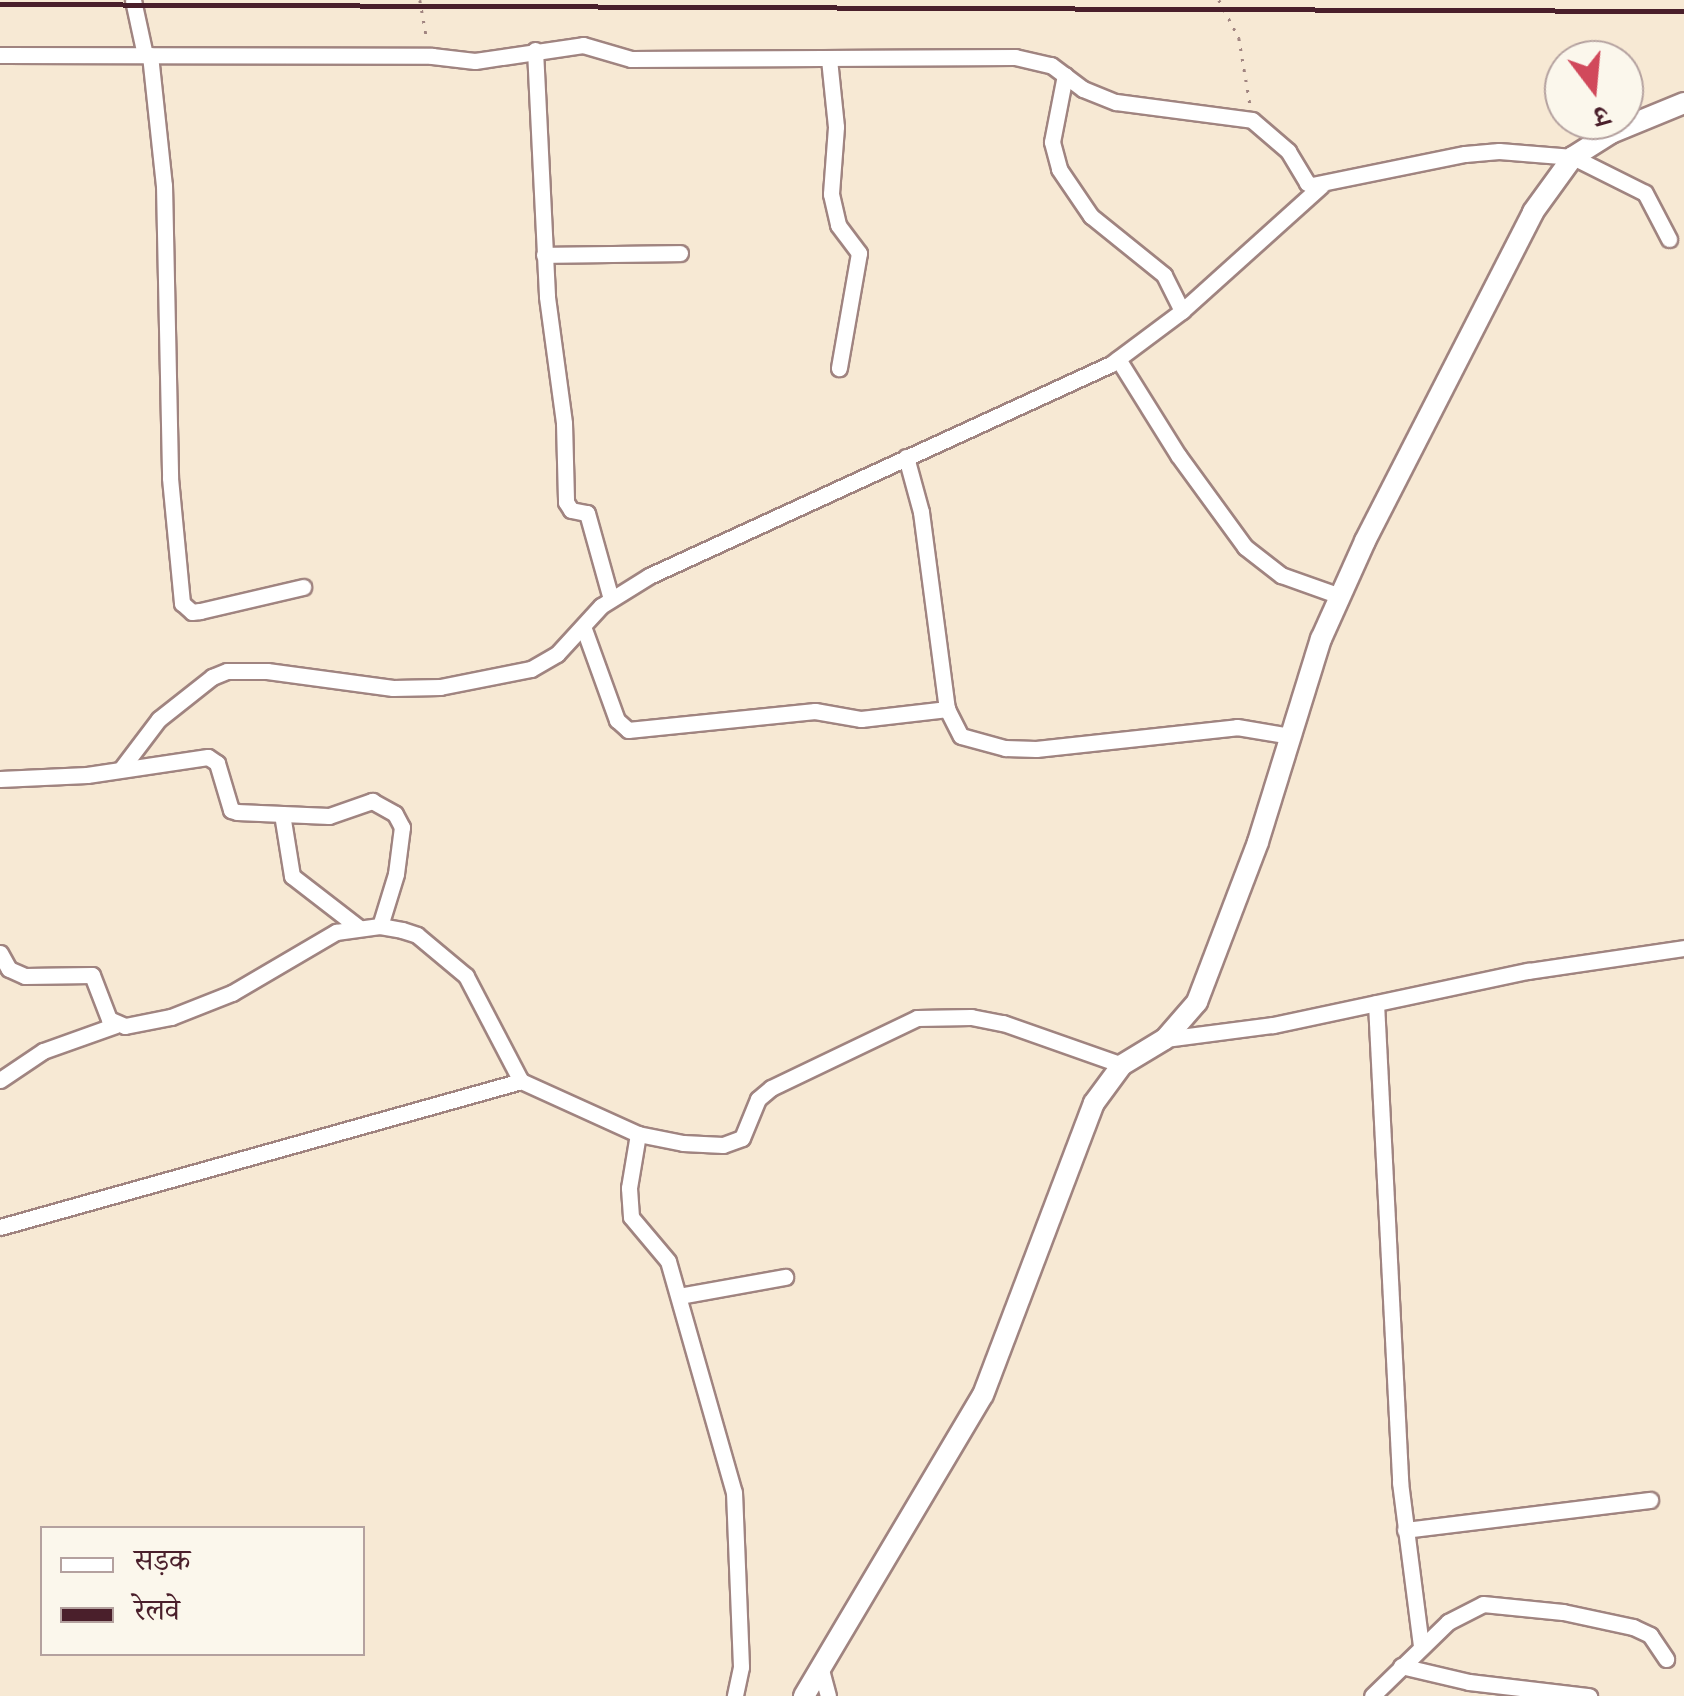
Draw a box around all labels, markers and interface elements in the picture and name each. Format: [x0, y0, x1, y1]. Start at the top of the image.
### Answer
north arrow [1544, 40, 1644, 140]
text: उ [1590, 99, 1613, 135]
legend [40, 1526, 365, 1656]
text: सड़क [134, 1541, 190, 1578]
text: रेलवे [134, 1591, 180, 1628]

